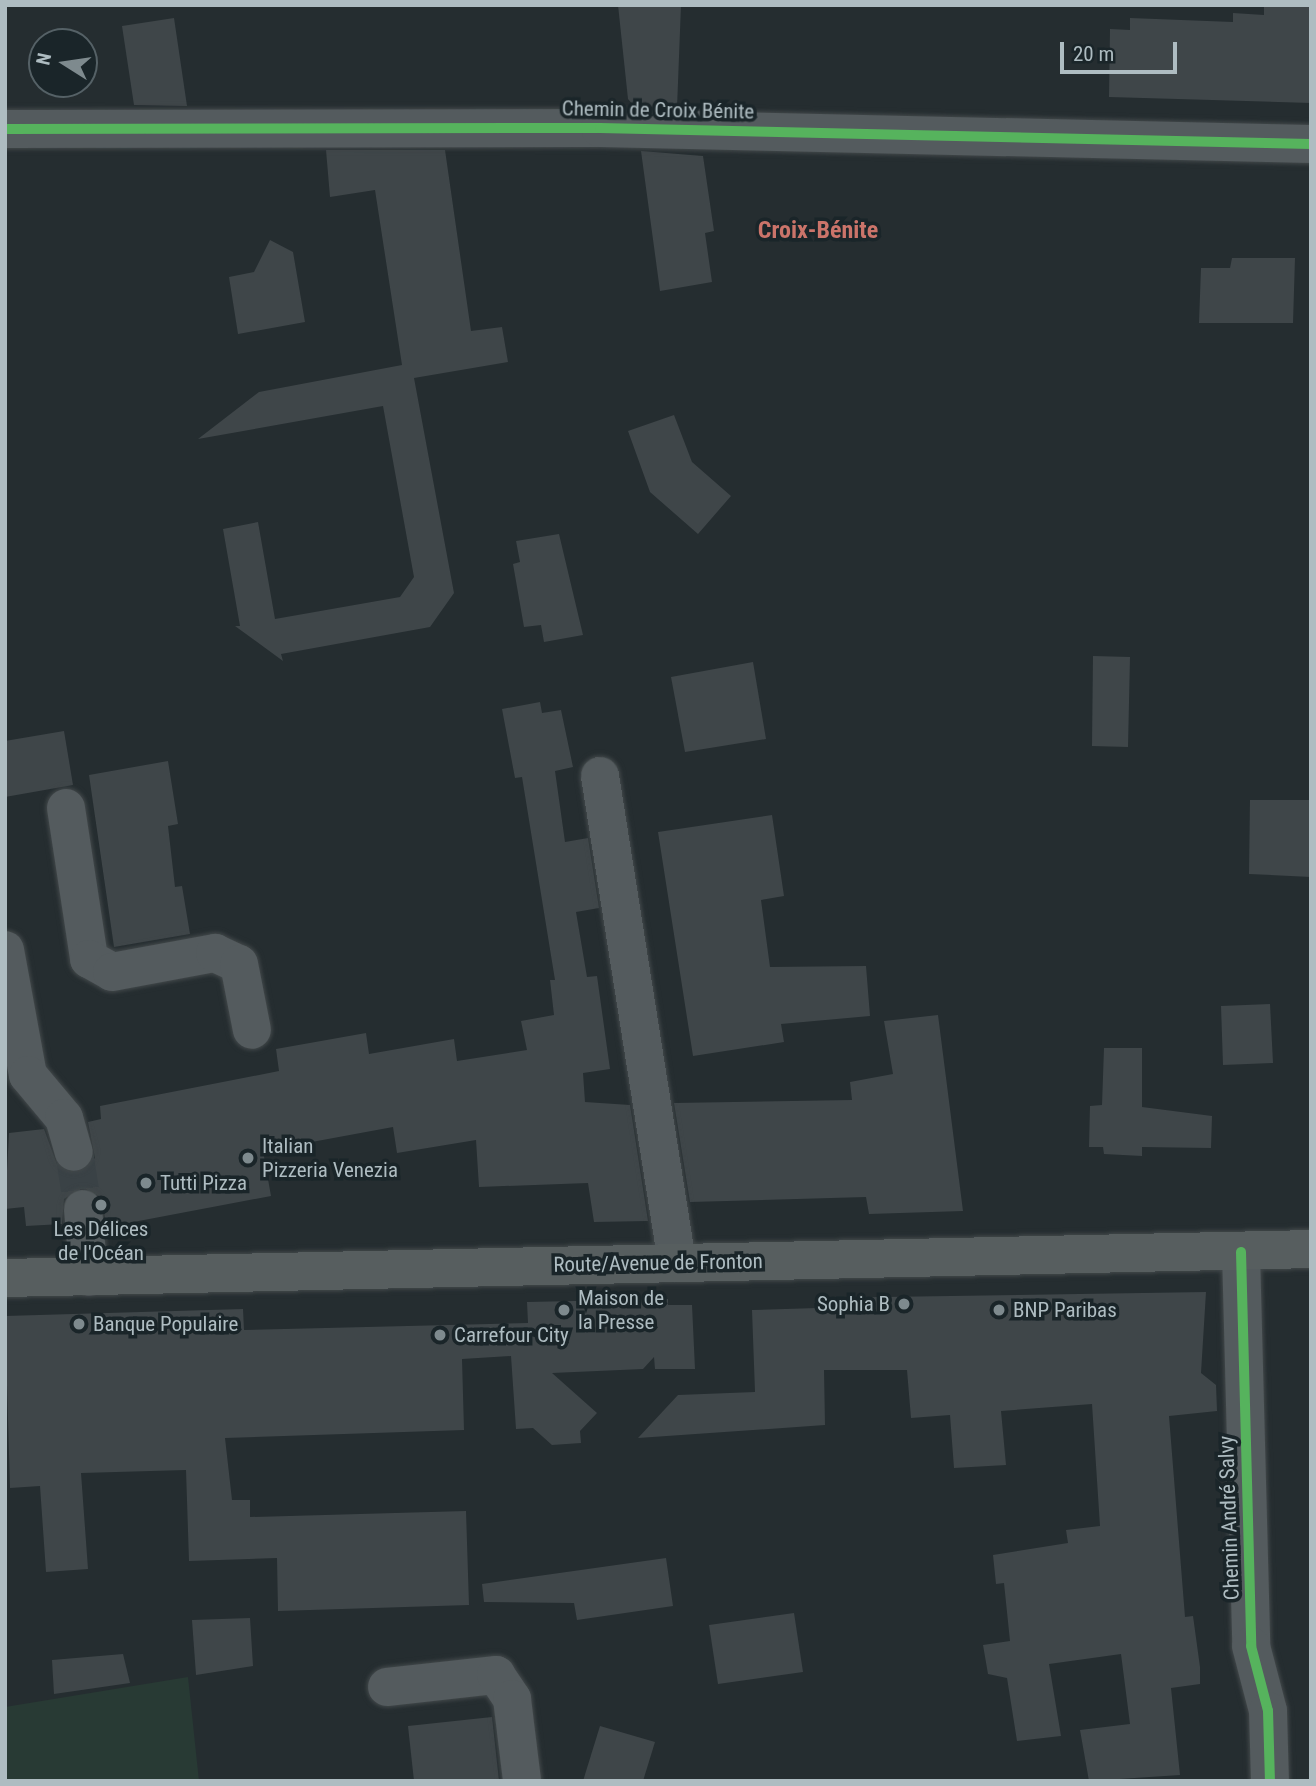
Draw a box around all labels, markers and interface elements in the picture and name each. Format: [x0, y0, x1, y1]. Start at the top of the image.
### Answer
north arrow [28, 28, 98, 98]
scale bar [1064, 28, 1181, 72]
text: 20 m [1073, 42, 1114, 66]
text: N [31, 51, 56, 67]
street label: Chemin de Croix Bénite [562, 96, 754, 124]
district label: Croix-Bénite [758, 217, 878, 245]
place label: Italian Pizzeria Venezia [262, 1133, 398, 1183]
marker: Italian Pizzeria Venezia [240, 1150, 256, 1166]
place label: Tutti Pizza [160, 1170, 247, 1196]
marker: Tutti Pizza [138, 1175, 154, 1191]
marker: Les Délices de l'Océan [93, 1197, 109, 1213]
place label: Les Délices de l'Océan [54, 1216, 148, 1266]
street label: Route/Avenue de Fronton [553, 1249, 763, 1277]
place label: Maison de la Presse [578, 1285, 664, 1335]
place label: Sophia B [817, 1291, 890, 1317]
marker: Sophia B [896, 1296, 912, 1312]
place label: BNP Paribas [1013, 1297, 1117, 1323]
marker: Maison de la Presse [556, 1302, 572, 1318]
marker: BNP Paribas [991, 1302, 1007, 1318]
place label: Banque Populaire [93, 1311, 238, 1337]
marker: Banque Populaire [71, 1316, 87, 1332]
place label: Carrefour City [454, 1322, 569, 1348]
marker: Carrefour City [432, 1327, 448, 1343]
street label: Chemin André Salvy [1214, 1435, 1244, 1601]

